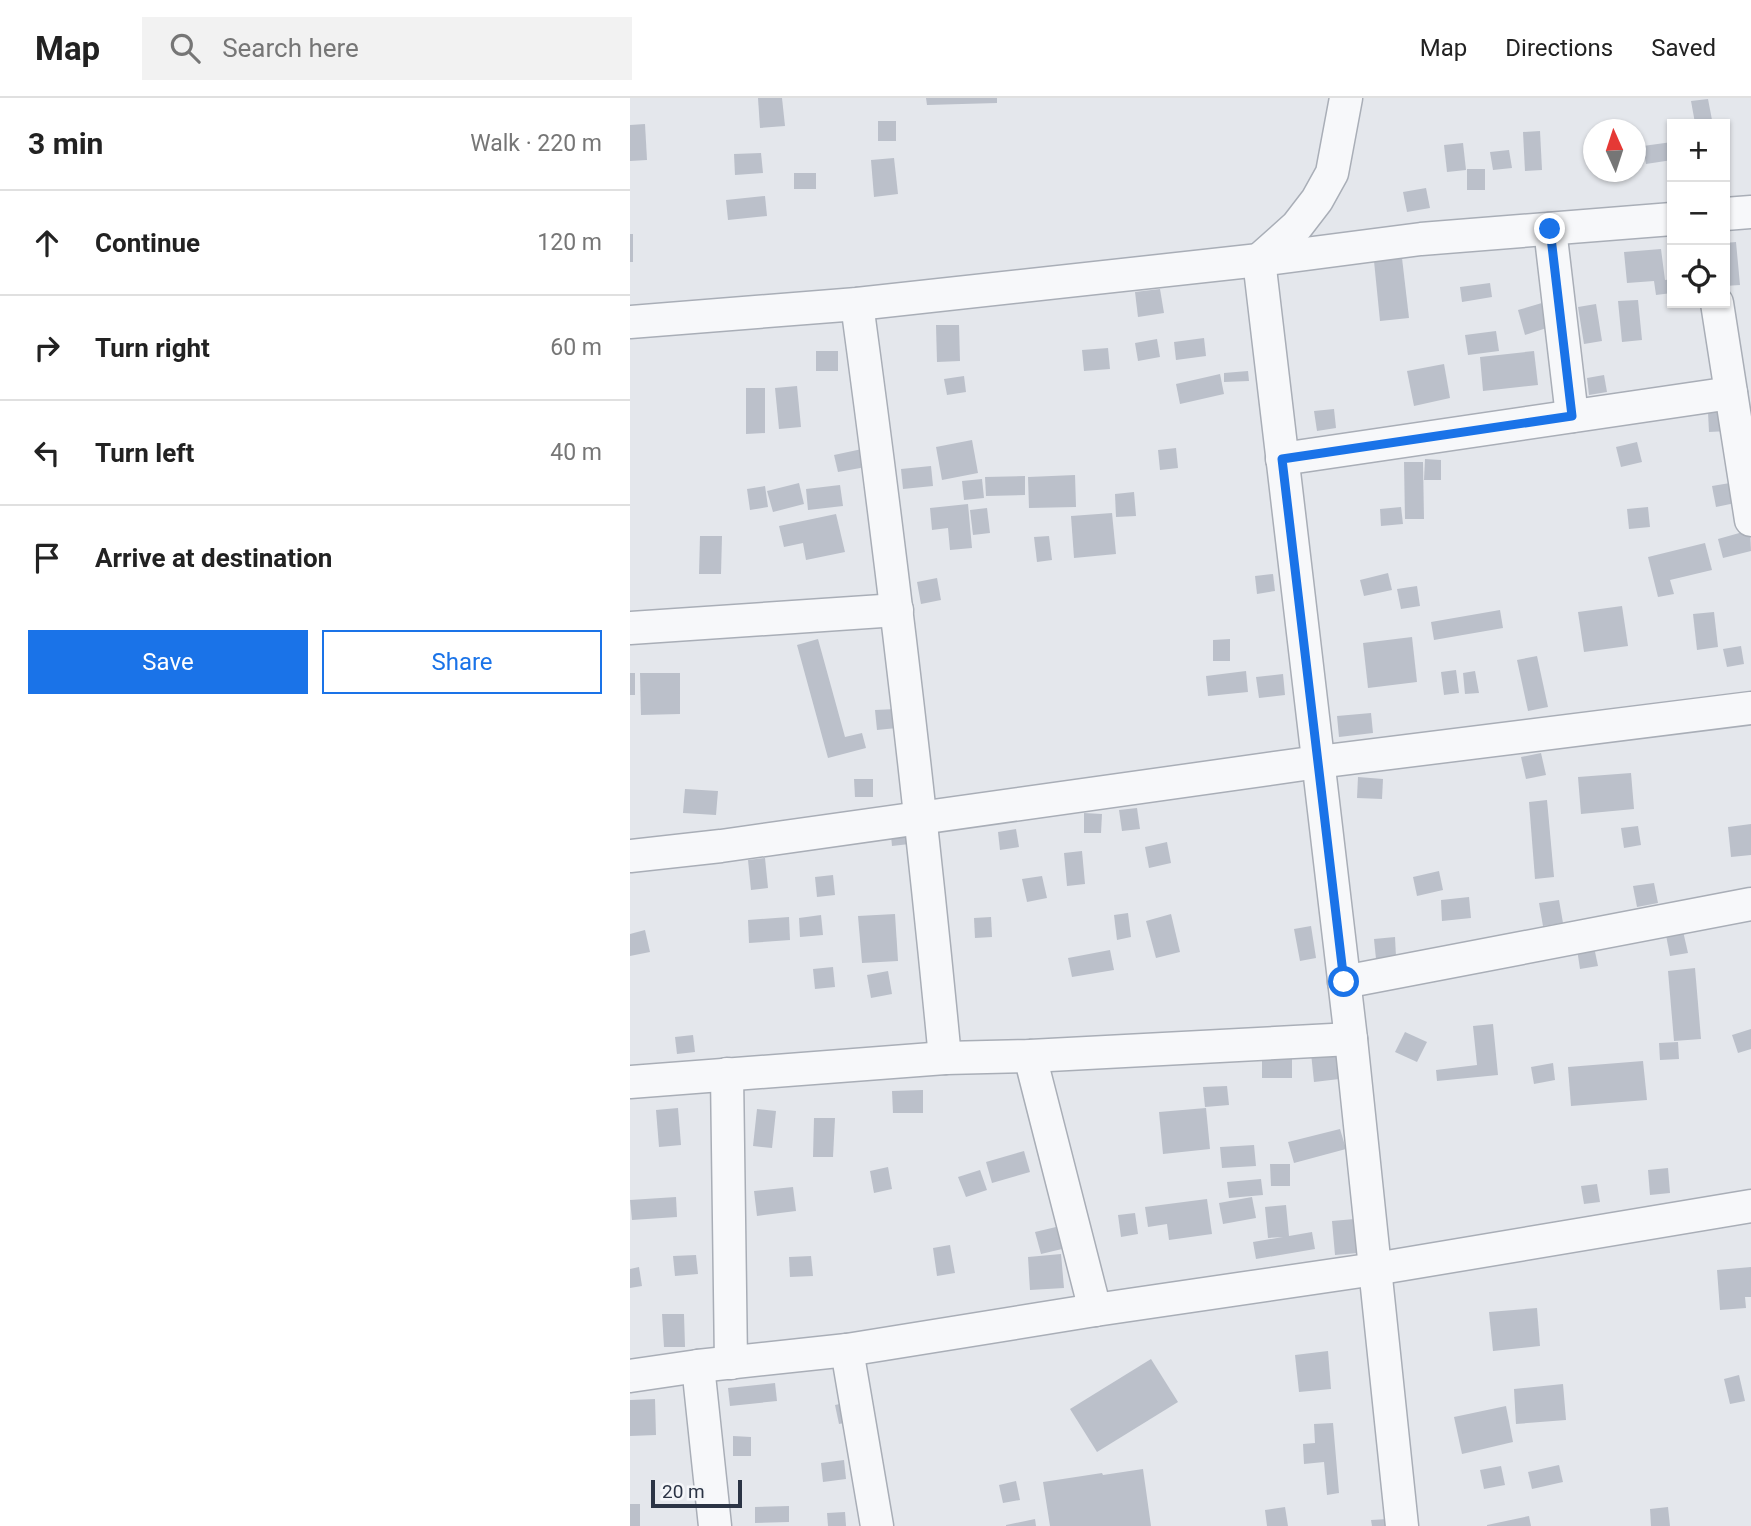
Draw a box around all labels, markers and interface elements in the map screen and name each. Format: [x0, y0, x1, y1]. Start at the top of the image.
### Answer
search box [142, 17, 632, 80]
text: Map [35, 29, 100, 68]
icon: search [166, 29, 204, 67]
text: Search here [222, 33, 359, 63]
text: Map [1420, 34, 1467, 62]
text: Directions [1505, 34, 1613, 62]
text: Saved [1651, 34, 1716, 62]
north arrow [1583, 119, 1646, 182]
map controls [1667, 119, 1730, 308]
button: + [1667, 119, 1730, 182]
text: 3 min [28, 126, 103, 161]
text: Walk · 220 m [470, 130, 602, 157]
button: − [1667, 182, 1730, 245]
route end [1534, 213, 1565, 244]
icon: ahead [28, 224, 66, 262]
text: Continue [95, 228, 200, 258]
text: 120 m [537, 229, 602, 256]
button: locate [1667, 245, 1730, 308]
icon: right [28, 329, 66, 367]
text: Turn right [95, 333, 210, 363]
text: 60 m [550, 334, 602, 361]
icon: left [28, 434, 66, 472]
text: Turn left [95, 438, 194, 468]
text: 40 m [550, 439, 602, 466]
icon: arrive [28, 539, 66, 577]
text: Arrive at destination [95, 543, 332, 573]
button: Save [28, 630, 308, 694]
button: Share [322, 630, 602, 694]
route start [1328, 966, 1359, 997]
scale bar [651, 1477, 742, 1509]
text: 20 m [662, 1480, 705, 1503]

